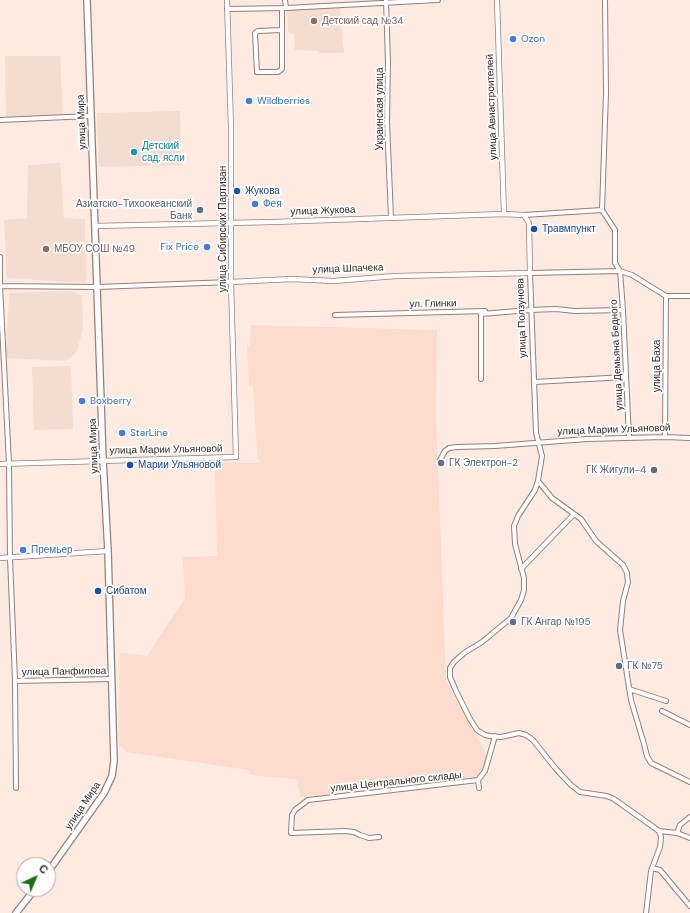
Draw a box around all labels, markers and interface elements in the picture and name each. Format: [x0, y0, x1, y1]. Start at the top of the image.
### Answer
place label: Детский сад №34 [322, 15, 403, 27]
marker: Детский сад №34 [309, 16, 319, 26]
place label: Ozon [521, 33, 545, 45]
marker: Ozon [508, 34, 518, 44]
street label: улица Авиастроителей [484, 54, 500, 160]
street label: Украинская улица [374, 67, 386, 151]
street label: улица Мира [75, 94, 89, 150]
place label: Wildberries [257, 95, 310, 107]
marker: Wildberries [244, 96, 254, 106]
place label: Детский сад, ясли [142, 140, 185, 164]
marker: Детский сад, ясли [129, 147, 139, 157]
street label: улица Сибирских Партизан [217, 166, 229, 292]
place label: Жукова [245, 185, 280, 197]
marker: Жукова [232, 186, 242, 196]
place label: Азиатско-Тихоокеанский Банк [76, 198, 192, 222]
place label: Фея [263, 198, 282, 210]
marker: Фея [250, 199, 260, 209]
street label: улица Жукова [290, 204, 356, 218]
marker: Азиатско-Тихоокеанский Банк [195, 205, 205, 215]
place label: Травмпункт [542, 223, 596, 235]
marker: Травмпункт [529, 224, 539, 234]
place label: Fix Price [160, 241, 199, 253]
marker: Fix Price [202, 242, 212, 252]
place label: МБОУ СОШ №49 [54, 243, 135, 255]
marker: МБОУ СОШ №49 [41, 244, 51, 254]
street label: улица Шпачека [312, 262, 384, 276]
street label: улица Ползунова [515, 278, 529, 358]
street label: ул. Глинки [409, 298, 457, 310]
street label: улица Демьяна Бедного [608, 299, 626, 411]
street label: улица Баха [651, 340, 663, 392]
place label: Boxberry [90, 395, 132, 407]
marker: Boxberry [77, 396, 87, 406]
street label: улица Мира [87, 418, 101, 474]
street label: улица Марии Ульяновой [557, 422, 671, 438]
place label: StarLine [130, 427, 168, 439]
marker: StarLine [117, 428, 127, 438]
street label: улица Марии Ульяновой [109, 443, 223, 457]
place label: ГК Электрон-2 [449, 457, 518, 469]
marker: ГК Электрон-2 [436, 458, 446, 468]
place label: Марии Ульяновой [138, 459, 221, 471]
marker: Марии Ульяновой [125, 460, 135, 470]
place label: ГК Жигули-4 [586, 464, 646, 476]
marker: ГК Жигули-4 [649, 465, 659, 475]
place label: Премьер [31, 544, 73, 556]
marker: Премьер [18, 545, 28, 555]
place label: Сибатом [106, 585, 147, 597]
marker: Сибатом [93, 586, 103, 596]
place label: ГК Ангар №195 [521, 616, 591, 628]
marker: ГК Ангар №195 [508, 617, 518, 627]
place label: ГК №75 [627, 660, 663, 672]
marker: ГК №75 [614, 661, 624, 671]
street label: улица Панфилова [22, 665, 106, 679]
street label: улица Центрального склады [330, 769, 462, 795]
street label: улица Мира [63, 780, 103, 832]
north arrow [16, 857, 56, 897]
text: С [36, 861, 51, 877]

